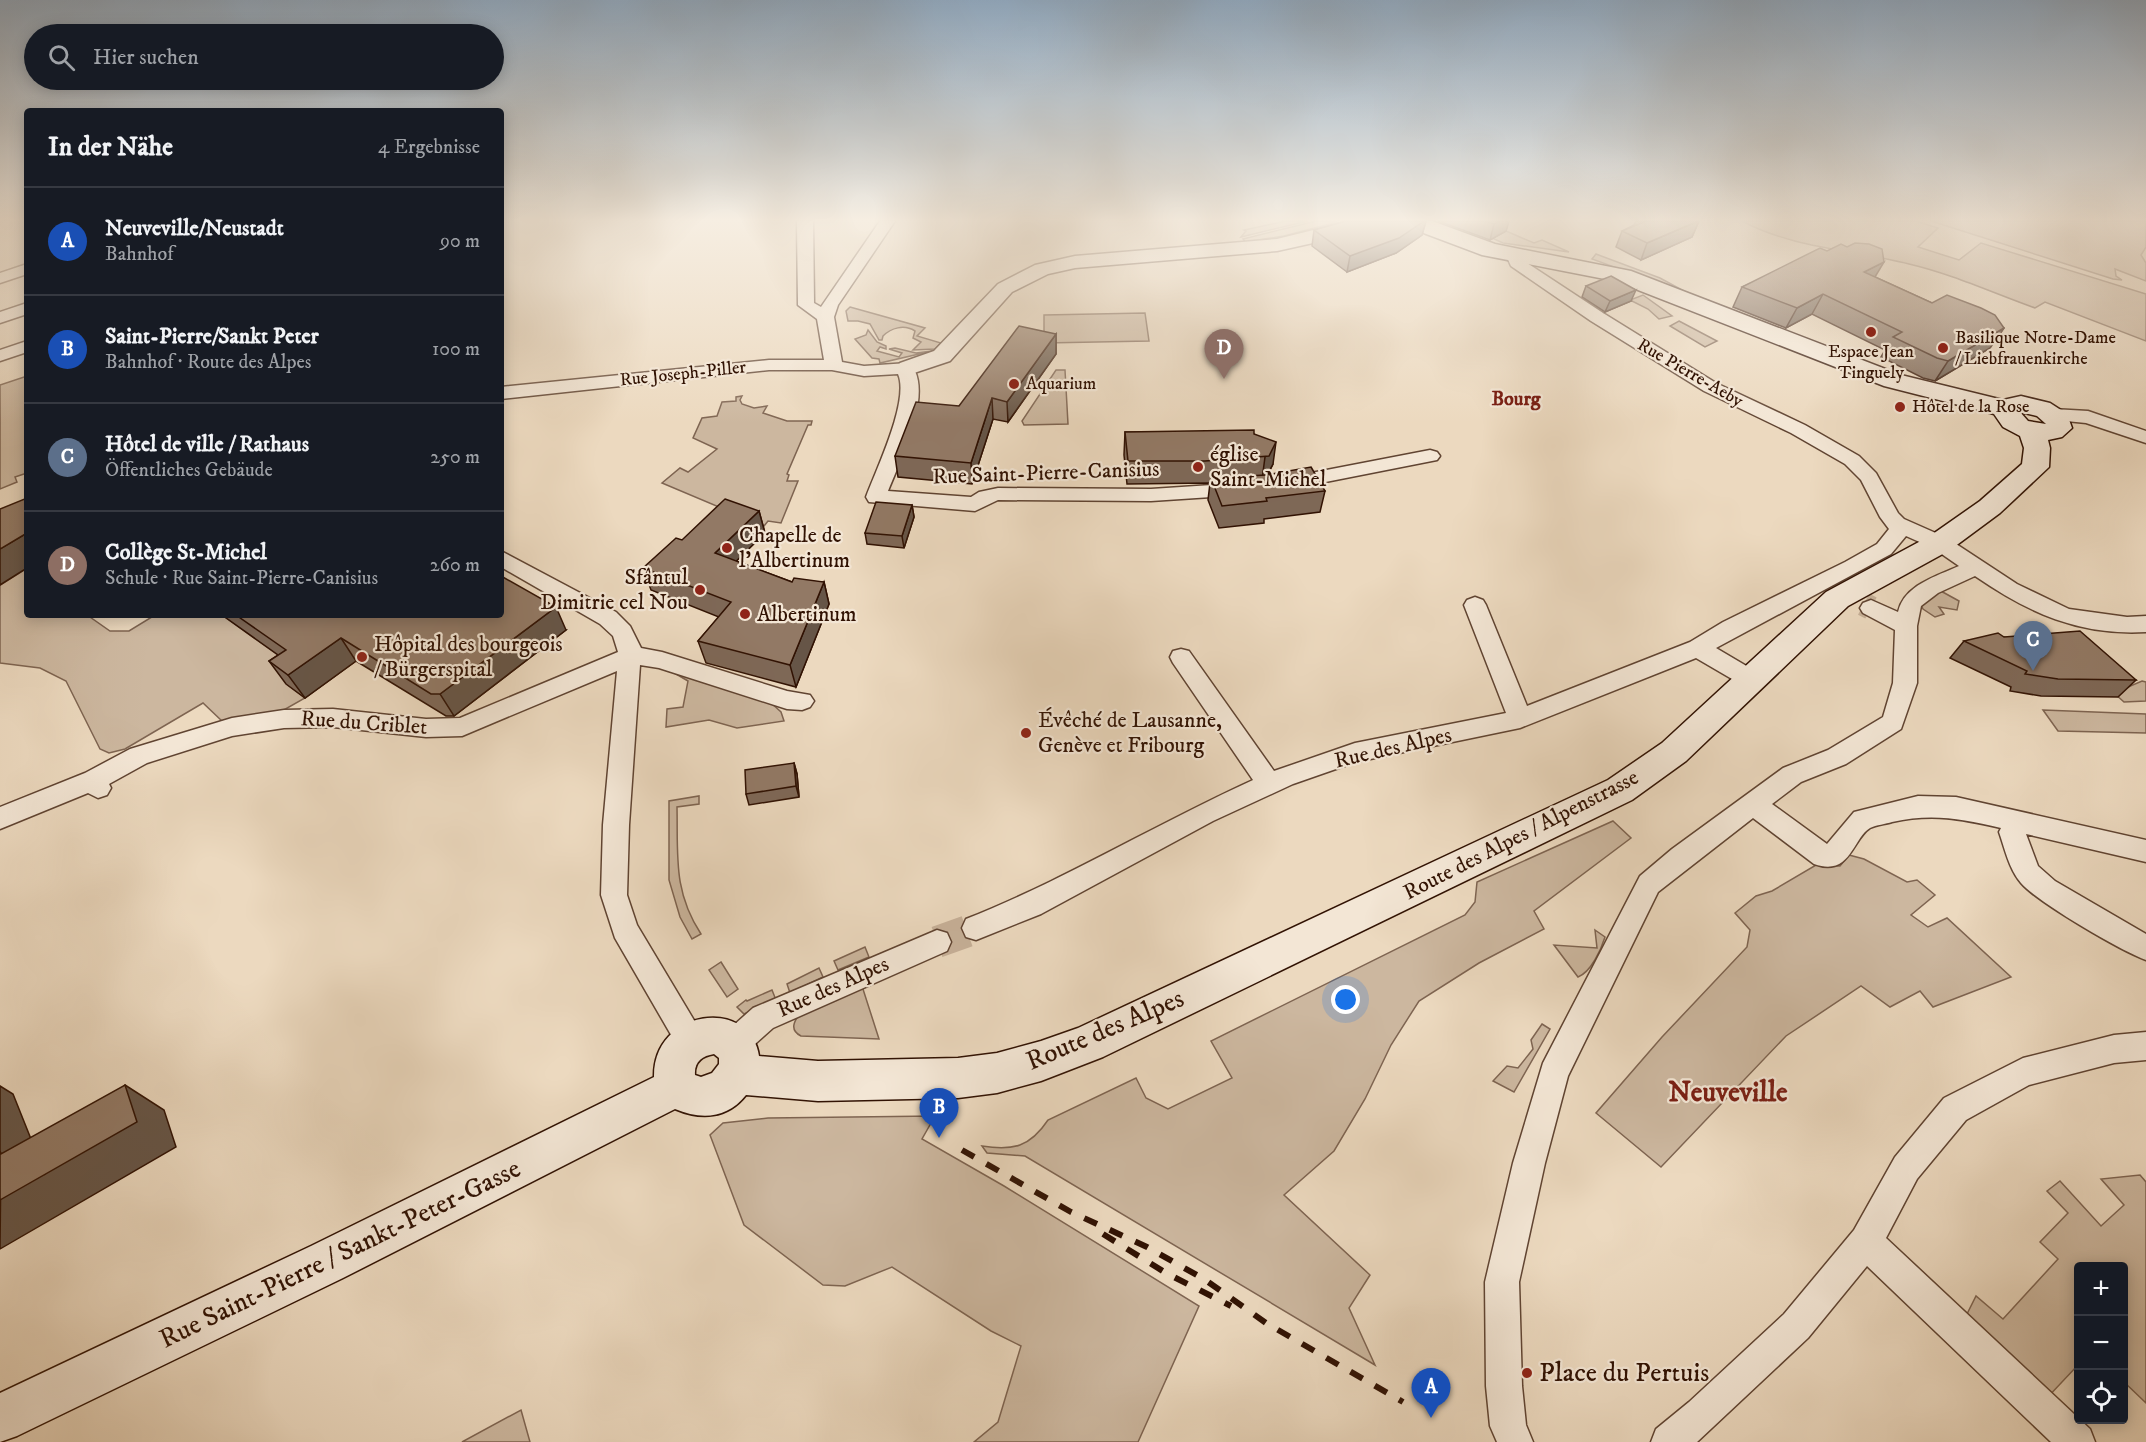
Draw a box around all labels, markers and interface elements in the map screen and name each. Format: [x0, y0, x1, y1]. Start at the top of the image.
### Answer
search box [24, 24, 504, 90]
icon: search [45, 41, 78, 74]
text: Hier suchen [93, 44, 199, 71]
text: In der Nähe [48, 131, 173, 164]
text: 4 Ergebnisse [378, 135, 480, 160]
text: Neuveville/Neustadt [105, 215, 284, 242]
text: A [61, 229, 74, 254]
text: 90 m [440, 229, 480, 254]
text: Bahnhof [105, 242, 174, 267]
text: Saint-Pierre/Sankt Peter [105, 323, 319, 350]
marker: Espace Jean Tinguely [1864, 325, 1878, 339]
place label: Basilique Notre-Dame / Liebfrauenkirche [1955, 327, 2116, 370]
pin: D [1204, 330, 1244, 379]
street label: Rue Pierre-Aeby [1633, 334, 1747, 412]
text: B [61, 337, 74, 362]
text: 100 m [432, 337, 480, 362]
place label: Espace Jean Tinguely [1828, 341, 1915, 384]
marker: Basilique Notre-Dame / Liebfrauenkirche [1936, 341, 1950, 355]
text: Bahnhof · Route des Alpes [105, 350, 311, 375]
street label: Rue Joseph-Piller [619, 356, 747, 392]
place label: Aquarium [1026, 373, 1096, 395]
marker: Aquarium [1007, 377, 1021, 391]
district label: Bourg [1491, 387, 1542, 412]
place label: Hôtel de la Rose [1912, 396, 2029, 418]
marker: Hôtel de la Rose [1893, 400, 1907, 414]
text: Hôtel de ville / Rathaus [105, 431, 309, 458]
place label: église Saint-Michel [1210, 441, 1327, 493]
text: C [61, 445, 74, 470]
text: 250 m [430, 445, 480, 470]
street label: Rue Saint-Pierre-Canisius [932, 456, 1160, 490]
text: Öffentliches Gebäude [105, 458, 273, 483]
marker: église Saint-Michel [1191, 460, 1205, 474]
place label: Chapelle de l’Albertinum [739, 522, 850, 574]
text: Collège St-Michel [105, 539, 267, 566]
marker: Chapelle de l’Albertinum [720, 541, 734, 555]
text: D [60, 553, 75, 578]
text: 260 m [430, 553, 480, 578]
place label: Sfântul Dimitrie cel Nou [540, 564, 688, 616]
text: Schule · Rue Saint-Pierre-Canisius [105, 566, 378, 591]
marker: Sfântul Dimitrie cel Nou [693, 583, 707, 597]
place label: Albertinum [757, 601, 856, 628]
marker: Albertinum [738, 607, 752, 621]
pin: C [2014, 622, 2052, 671]
place label: Hôpital des bourgeois / Bürgerspital [374, 631, 563, 683]
marker: Hôpital des bourgeois / Bürgerspital [355, 650, 369, 664]
street label: Rue du Criblet [300, 705, 428, 741]
place label: Évêché de Lausanne, Genève et Fribourg [1038, 707, 1222, 759]
street label: Rue des Alpes [1332, 721, 1454, 775]
marker: Évêché de Lausanne, Genève et Fribourg [1019, 726, 1033, 740]
street label: Route des Alpes / Alpenstrasse [1399, 764, 1643, 906]
street label: Rue des Alpes [773, 950, 893, 1024]
street label: Route des Alpes [1021, 982, 1189, 1078]
your location [1331, 985, 1360, 1014]
district label: Neuveville [1668, 1075, 1788, 1110]
pin: B [920, 1088, 958, 1138]
street label: Rue Saint-Pierre / Sankt-Peter-Gasse [154, 1152, 526, 1356]
map controls [2074, 1262, 2128, 1424]
button: + [2074, 1262, 2128, 1316]
button: − [2074, 1316, 2128, 1370]
place label: Place du Pertuis [1539, 1356, 1709, 1390]
marker: Place du Pertuis [1520, 1366, 1534, 1380]
pin: A [1412, 1368, 1450, 1418]
button: locate [2074, 1370, 2128, 1424]

